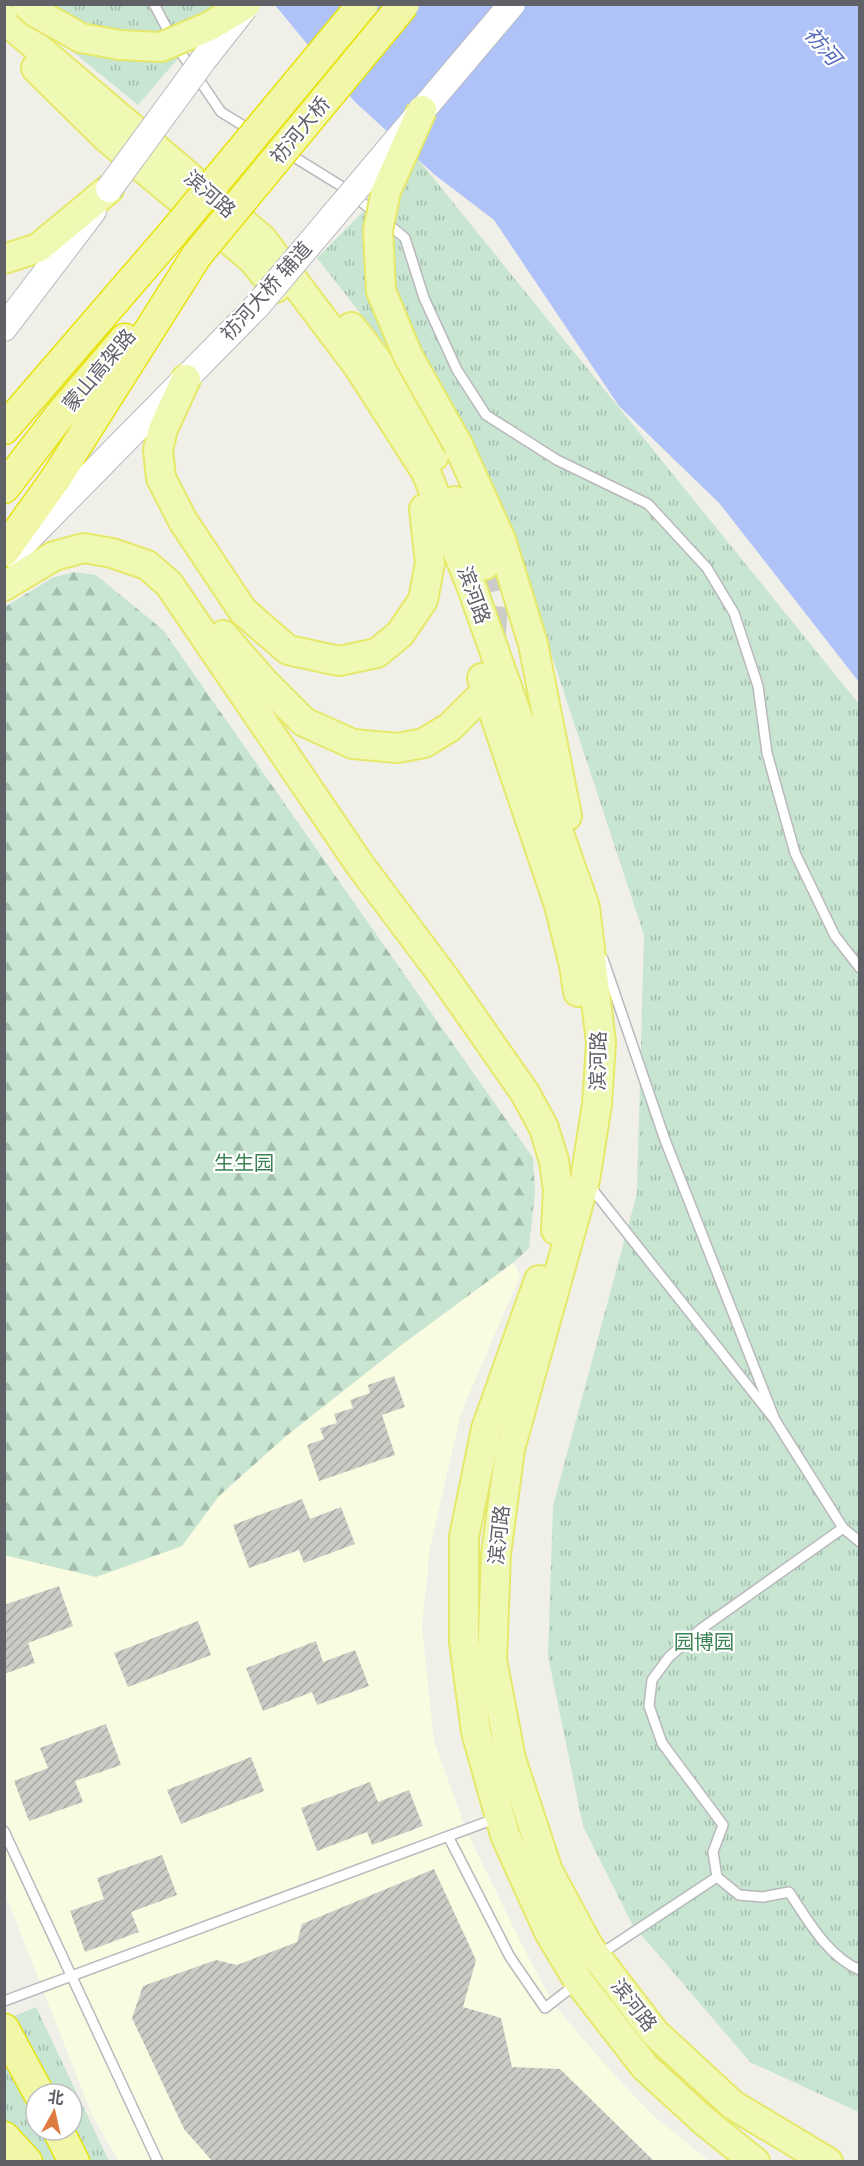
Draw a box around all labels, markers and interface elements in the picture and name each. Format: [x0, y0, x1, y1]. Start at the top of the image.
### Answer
water label: 祊河 [800, 22, 849, 73]
street label: 祊河大桥 [265, 92, 335, 168]
street label: 滨河路 [179, 165, 241, 223]
street label: 祊河大桥 辅道 [215, 237, 317, 345]
street label: 蒙山高架路 [58, 324, 140, 416]
street label: 滨河路 [452, 563, 496, 627]
street label: 滨河路 [585, 1031, 611, 1091]
park label: 生生园 [214, 1151, 274, 1175]
street label: 滨河路 [484, 1504, 514, 1566]
park label: 园博园 [674, 1630, 734, 1654]
street label: 滨河路 [606, 1974, 662, 2036]
north arrow [24, 2082, 84, 2142]
text: 北 [47, 2087, 65, 2108]

